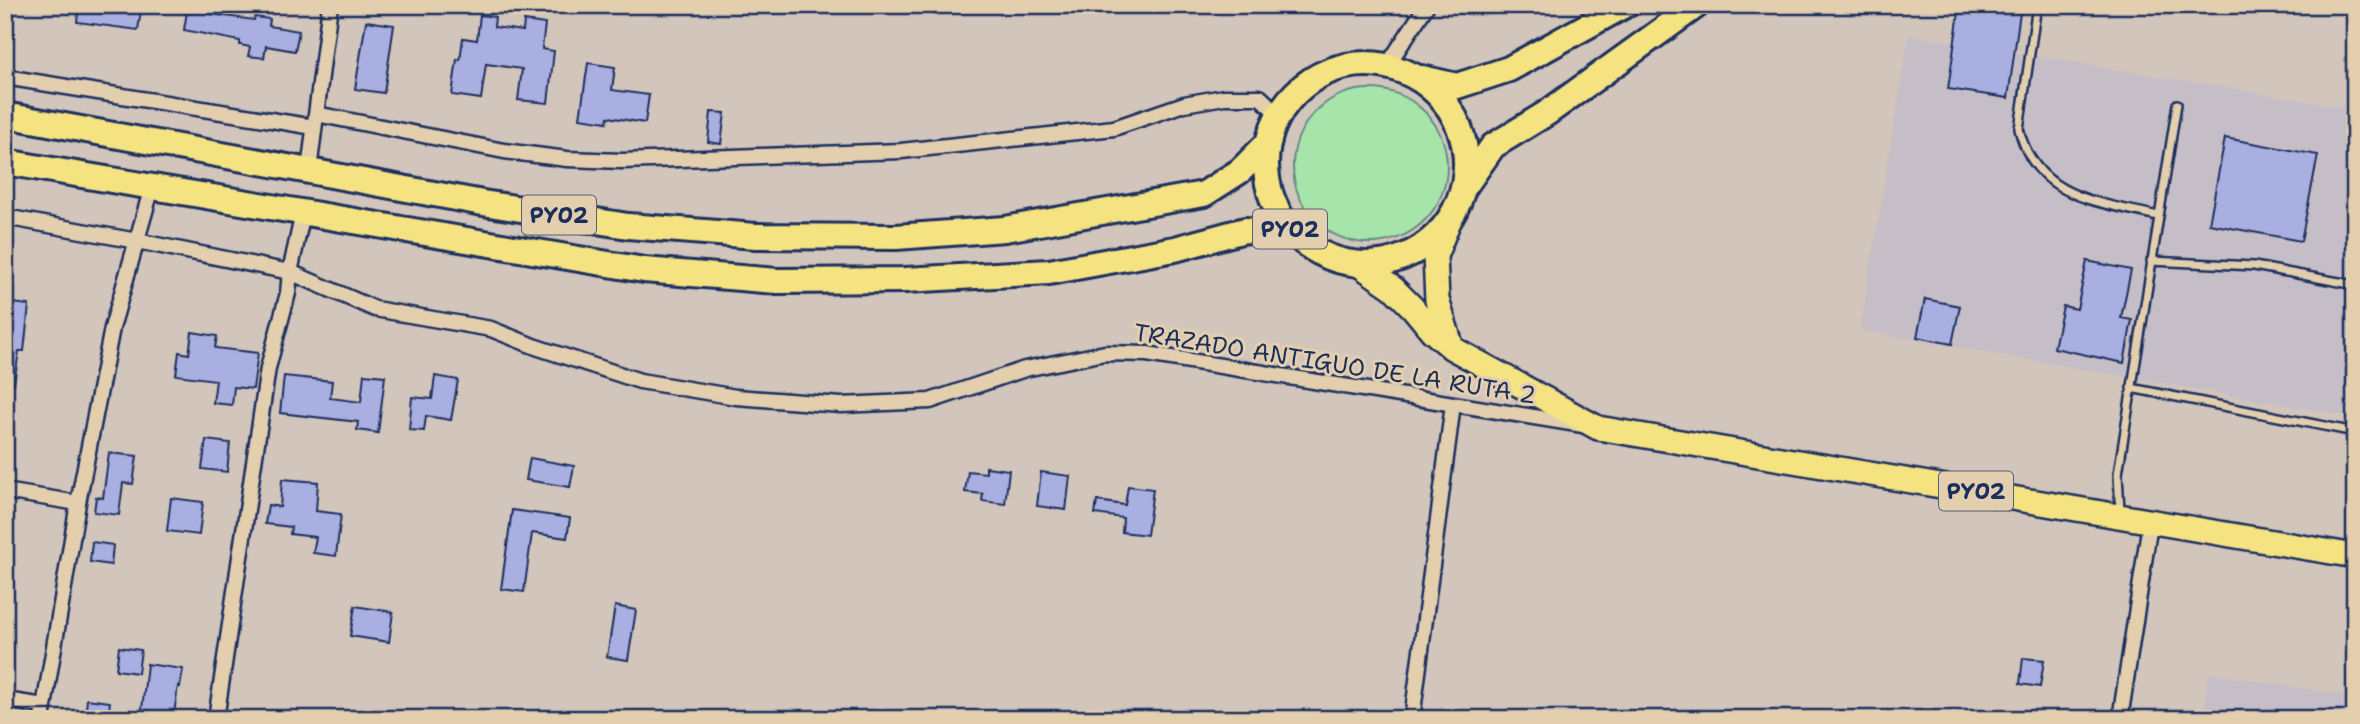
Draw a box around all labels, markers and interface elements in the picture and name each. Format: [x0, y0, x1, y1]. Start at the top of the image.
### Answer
road number: PY02 [522, 196, 596, 234]
road number: PY02 [1253, 210, 1327, 248]
street label: TRAZADO ANTIGUO DE LA RUTA 2 [1132, 316, 1538, 412]
road number: PY02 [1939, 471, 2013, 510]

